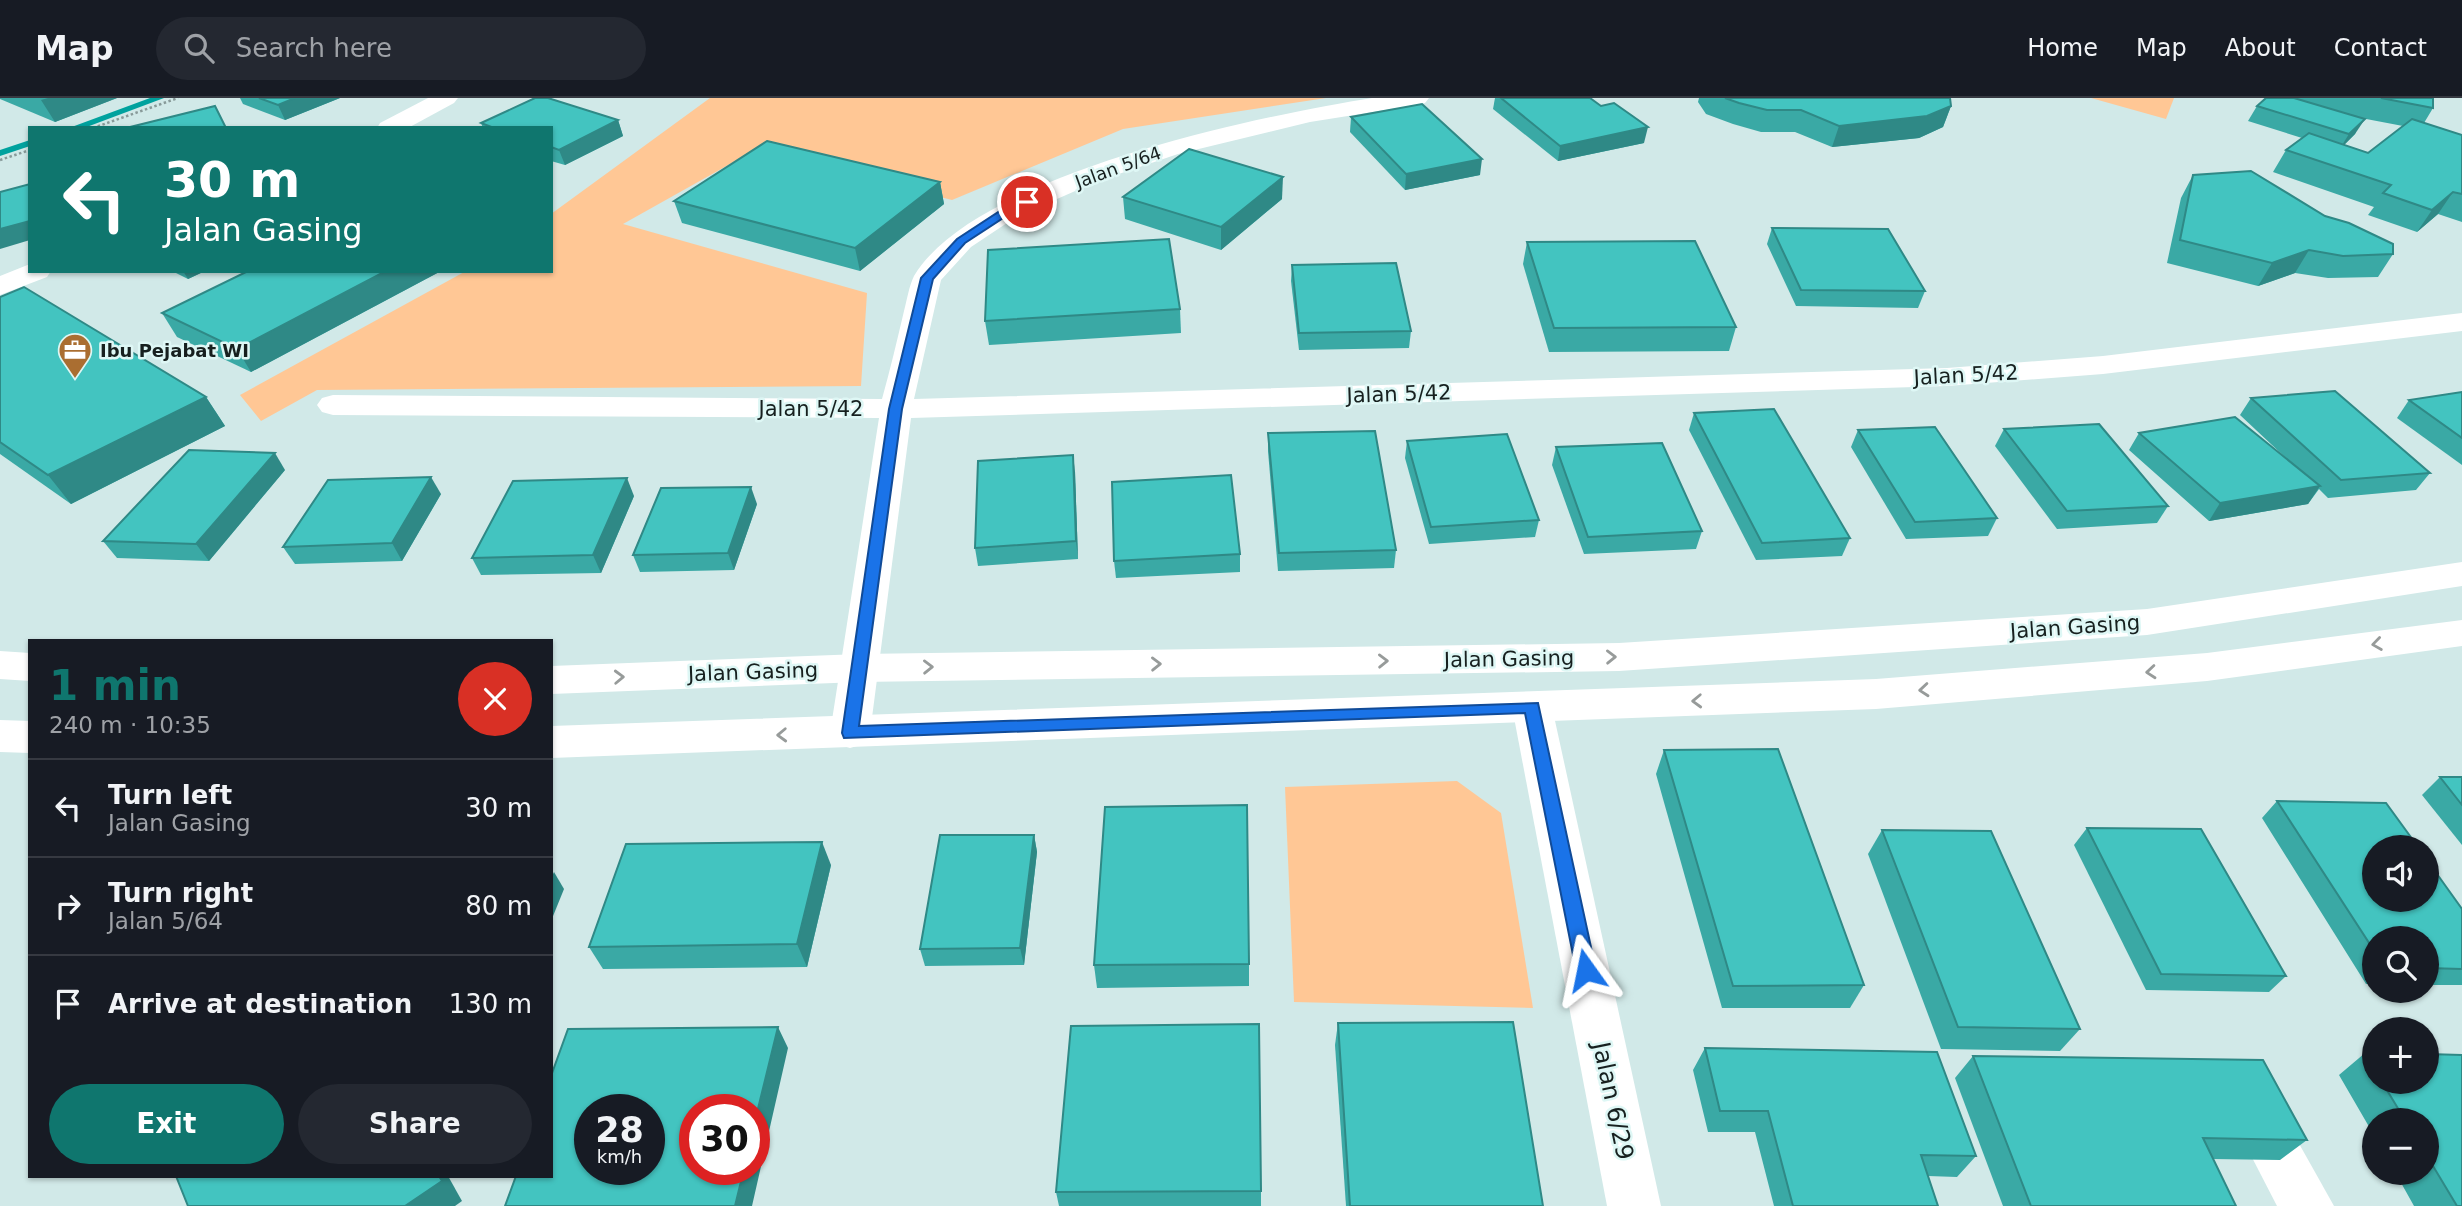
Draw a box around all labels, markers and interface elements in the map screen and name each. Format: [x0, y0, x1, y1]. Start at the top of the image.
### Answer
search box [156, 17, 646, 80]
text: Map [35, 29, 114, 68]
icon: search [180, 29, 218, 67]
text: Search here [236, 33, 392, 63]
text: Home [2027, 34, 2098, 62]
text: Map [2136, 34, 2187, 62]
text: About [2225, 34, 2296, 62]
text: Contact [2334, 34, 2427, 62]
street label: Jalan 5/64 [1071, 142, 1164, 193]
text: 30 m [164, 152, 300, 209]
icon: left [49, 154, 140, 245]
pin [997, 172, 1057, 232]
icon: arrive [1008, 183, 1046, 221]
text: Jalan Gasing [164, 211, 363, 249]
office icon: Ibu Pejabat WI [56, 331, 94, 380]
place label: Ibu Pejabat WI [100, 340, 249, 361]
street label: Jalan 5/42 [1911, 360, 2019, 390]
street label: Jalan 5/42 [1344, 380, 1452, 408]
street label: Jalan 5/42 [757, 397, 863, 421]
street label: Jalan Gasing [2007, 610, 2141, 644]
one-way arrow [2371, 637, 2383, 652]
street label: Jalan Gasing [1442, 646, 1574, 672]
one-way arrow [1605, 650, 1616, 665]
one-way arrow [1378, 653, 1389, 668]
one-way arrow [1151, 656, 1161, 672]
street label: Jalan Gasing [685, 658, 819, 686]
one-way arrow [923, 659, 934, 675]
text: 1 min [49, 661, 181, 710]
button: close [458, 662, 532, 736]
one-way arrow [2145, 664, 2156, 679]
one-way arrow [614, 670, 625, 685]
one-way arrow [1918, 682, 1929, 697]
one-way arrow [1691, 693, 1702, 708]
text: 240 m · 10:35 [49, 712, 211, 738]
one-way arrow [776, 727, 787, 743]
text: Turn left [108, 780, 232, 810]
icon: left [49, 789, 87, 827]
text: 30 m [465, 793, 532, 823]
text: Jalan Gasing [108, 810, 251, 836]
map controls [2362, 835, 2439, 1185]
button: sound [2362, 835, 2439, 912]
text: Turn right [108, 878, 253, 908]
icon: right [49, 887, 87, 925]
text: 80 m [465, 891, 532, 921]
text: Jalan 5/64 [108, 908, 223, 934]
button: search [2362, 926, 2439, 1003]
position arrow [1549, 933, 1623, 1007]
icon: arrive [49, 985, 87, 1023]
text: Arrive at destination [108, 989, 412, 1019]
text: 130 m [449, 989, 532, 1019]
button: + [2362, 1017, 2439, 1094]
street label: Jalan 6/29 [1586, 1037, 1639, 1163]
button: Exit [49, 1084, 284, 1164]
button: Share [298, 1084, 532, 1164]
speed limit sign: 30 [679, 1094, 770, 1185]
button: − [2362, 1108, 2439, 1185]
text: 28 [595, 1110, 644, 1150]
text: km/h [597, 1146, 642, 1167]

